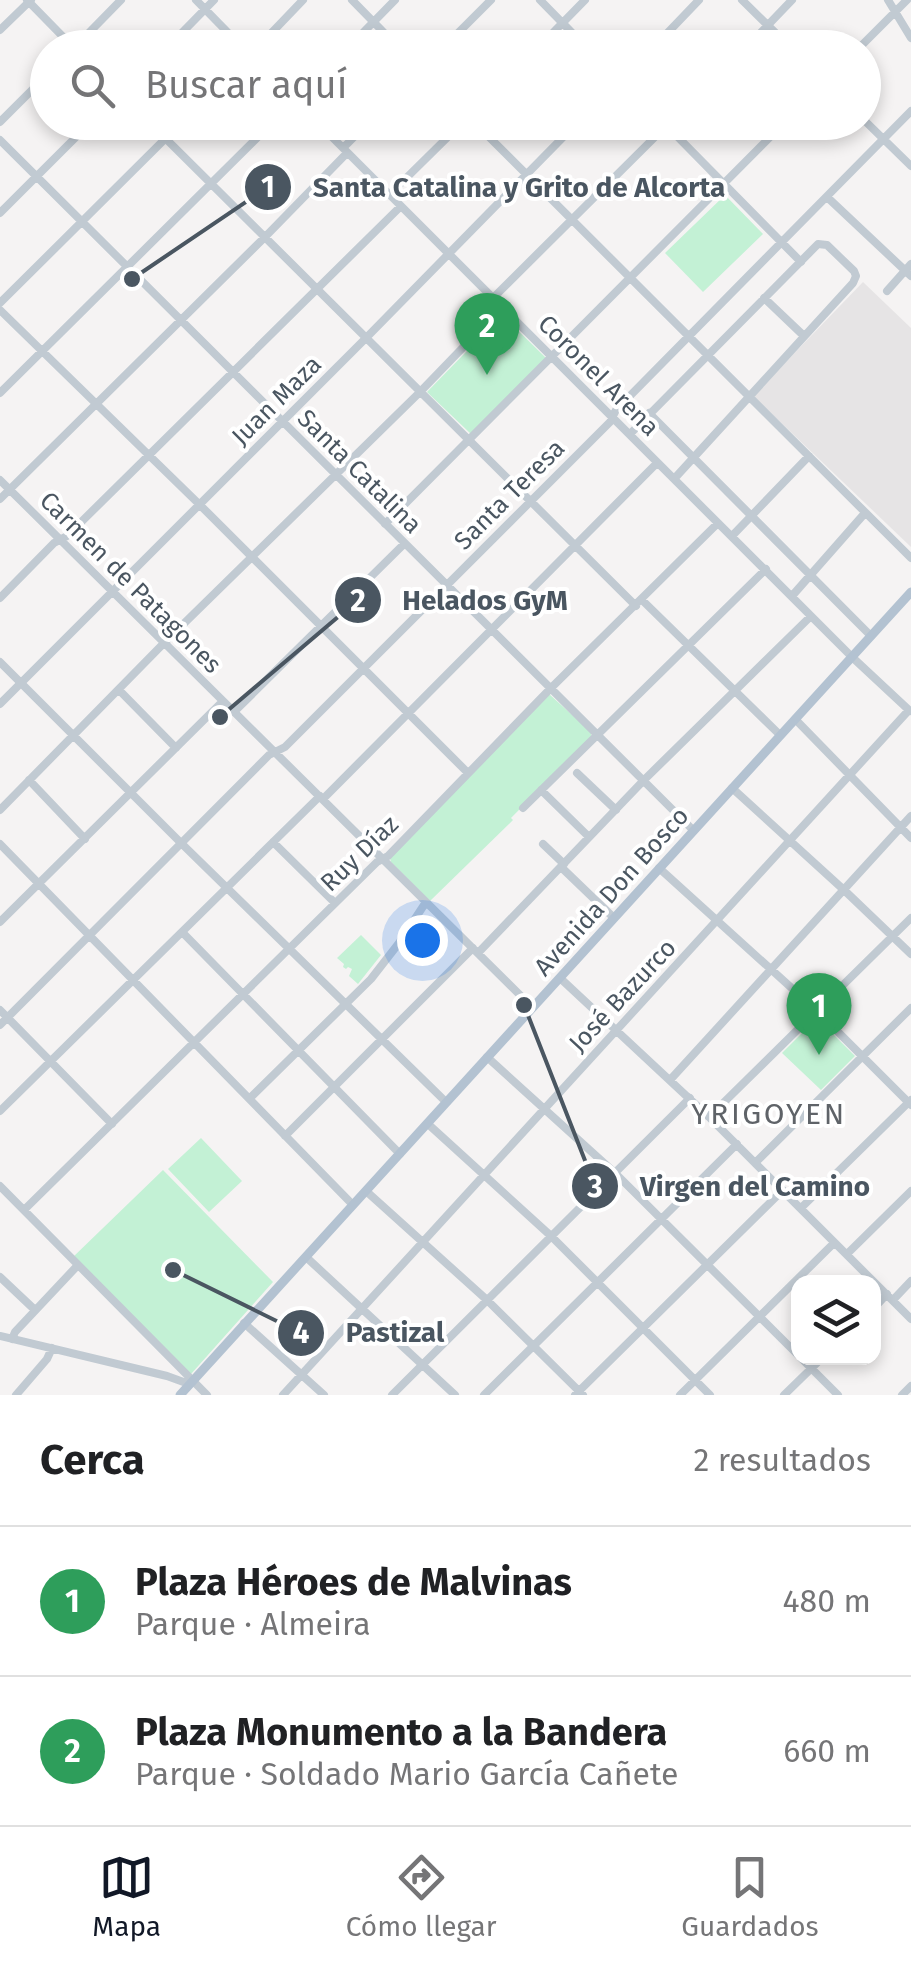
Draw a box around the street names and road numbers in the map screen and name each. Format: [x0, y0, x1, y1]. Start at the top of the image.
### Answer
street label: Coronel Arena [531, 309, 665, 443]
street label: Juan Maza [226, 350, 328, 452]
street label: Santa Catalina [291, 403, 428, 540]
street label: Santa Teresa [448, 433, 571, 556]
street label: Carmen de Patagones [33, 486, 227, 680]
street label: Avenida Don Bosco [528, 801, 695, 982]
street label: Ruy Díaz [315, 809, 405, 898]
street label: José Bazurco [563, 933, 683, 1058]

